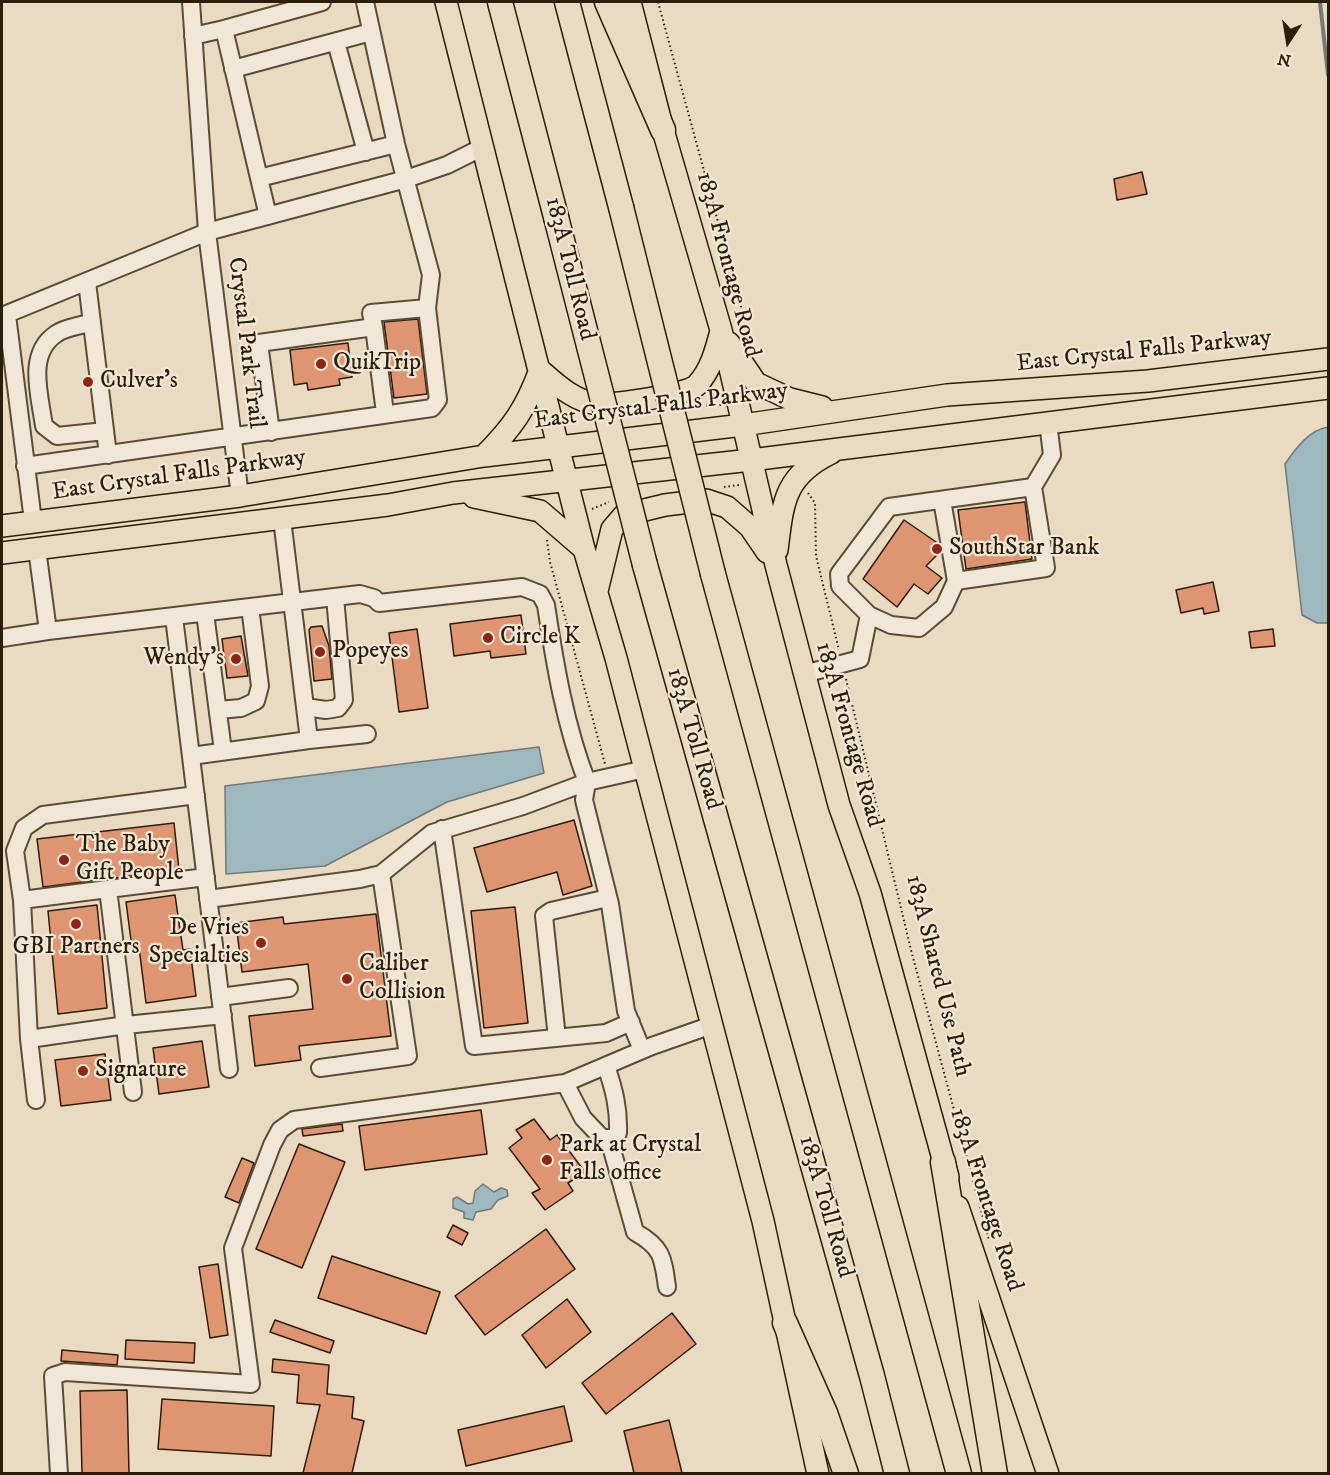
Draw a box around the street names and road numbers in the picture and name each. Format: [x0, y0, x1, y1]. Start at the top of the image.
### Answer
street label: 183A Frontage Road [688, 169, 766, 361]
street label: 183A Toll Road [537, 194, 601, 344]
street label: Crystal Park Trail [220, 256, 270, 430]
street label: East Crystal Falls Parkway [1015, 324, 1273, 380]
street label: East Crystal Falls Parkway [532, 377, 790, 437]
street label: East Crystal Falls Parkway [50, 444, 308, 508]
street label: 183A Frontage Road [808, 639, 888, 831]
street label: 183A Toll Road [659, 665, 727, 813]
street label: 183A Shared Use Path [898, 872, 976, 1080]
street label: 183A Frontage Road [942, 1105, 1028, 1295]
street label: 183A Toll Road [791, 1133, 859, 1281]

